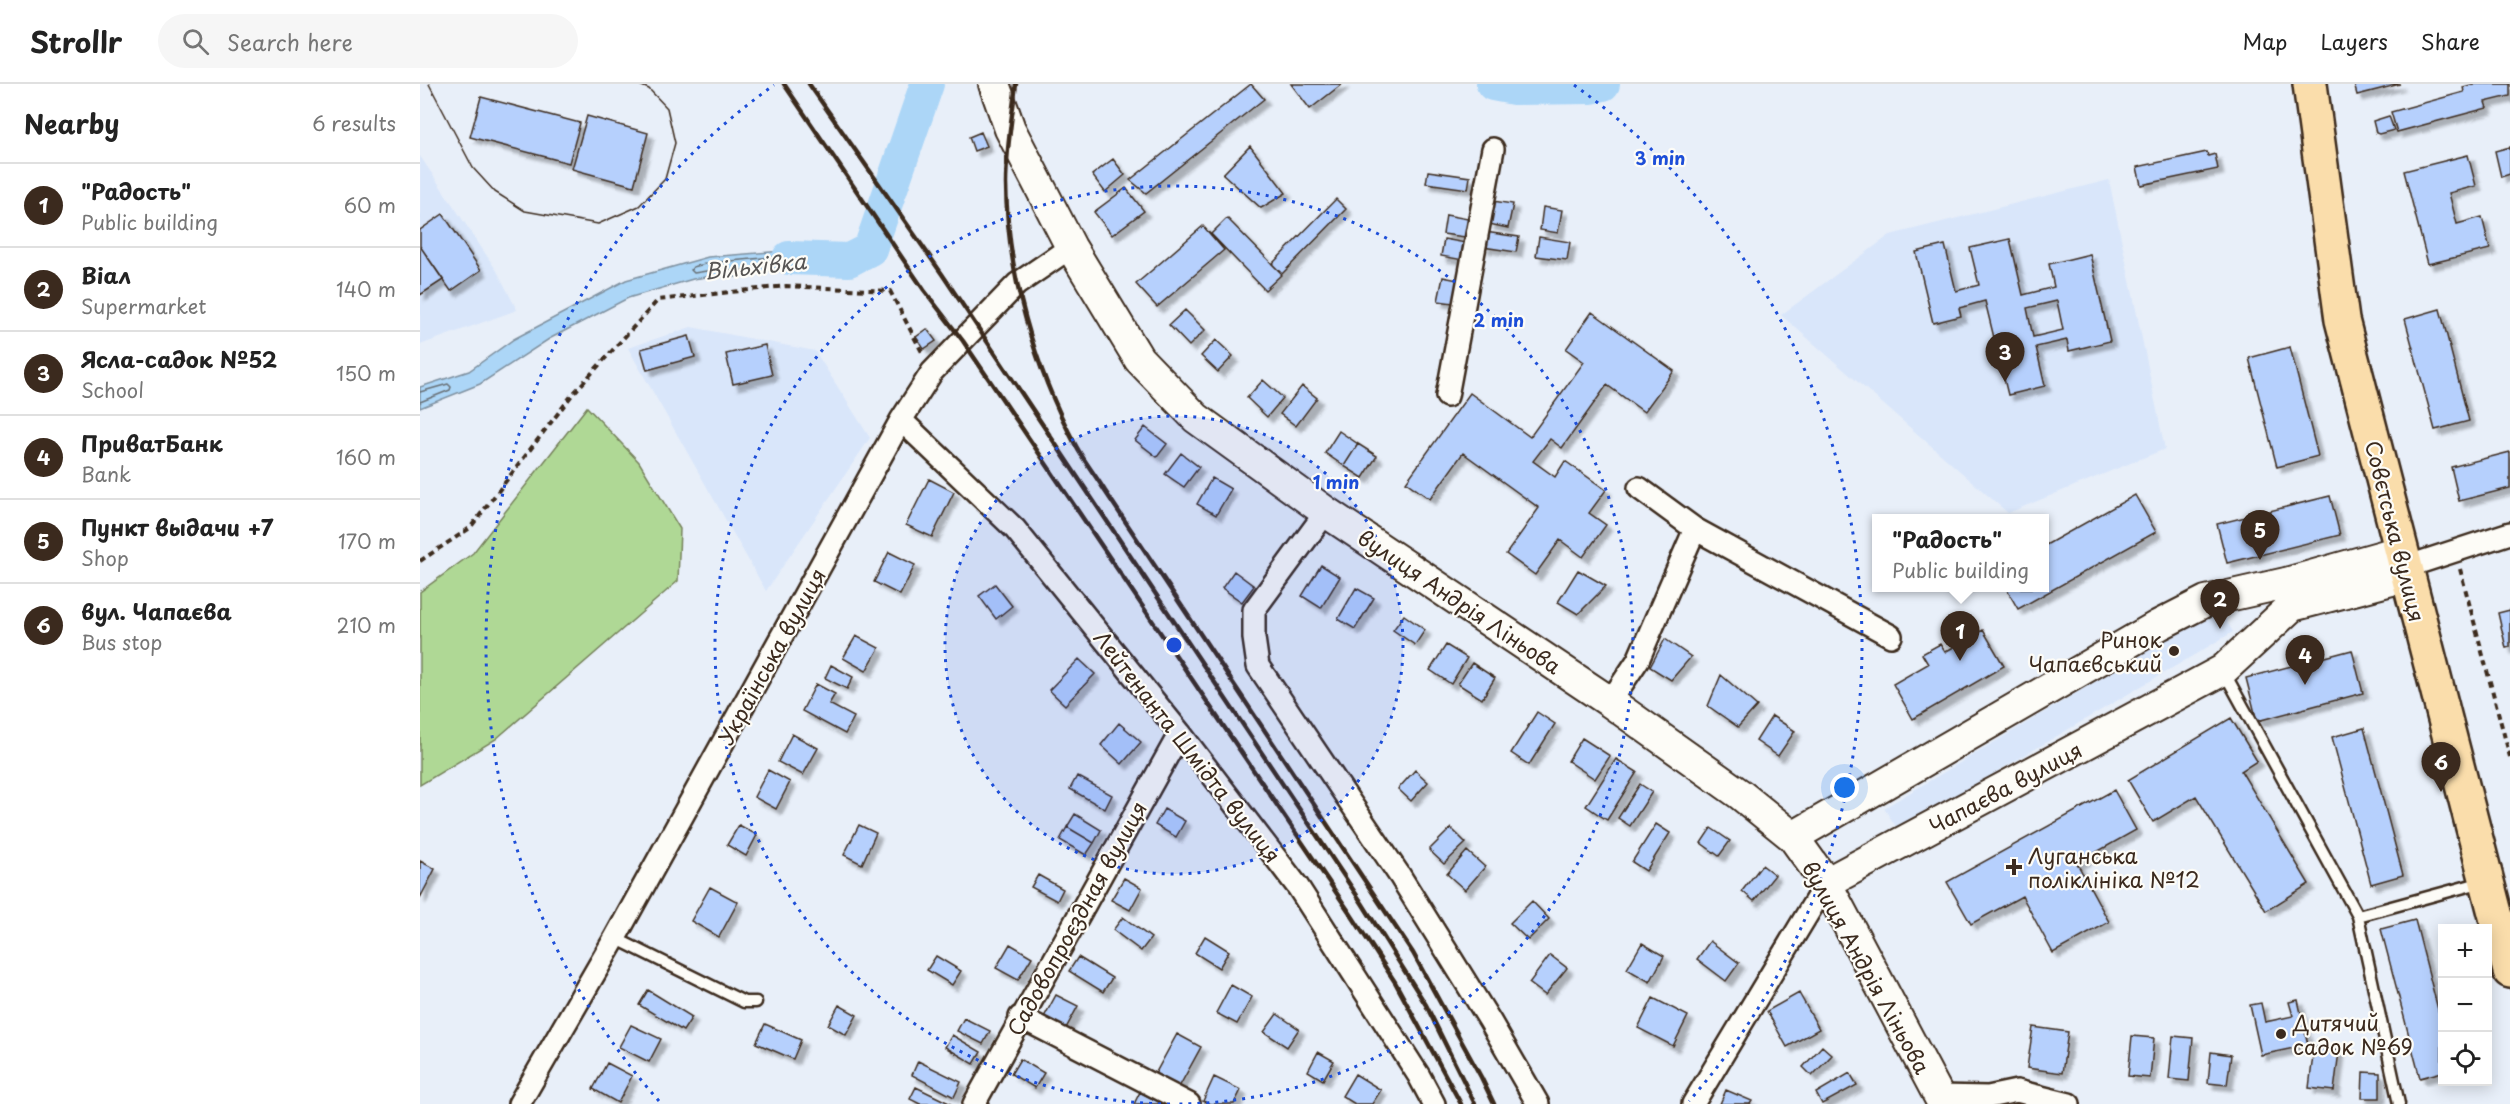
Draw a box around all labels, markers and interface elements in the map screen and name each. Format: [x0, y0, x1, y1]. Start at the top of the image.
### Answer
search box [158, 14, 578, 68]
text: Strollr [30, 20, 122, 63]
icon: search [179, 25, 212, 58]
text: Search here [227, 25, 353, 58]
text: Map [2243, 25, 2287, 57]
text: Layers [2320, 25, 2388, 57]
text: Share [2421, 25, 2480, 57]
text: Nearby [24, 104, 119, 143]
text: 6 results [312, 108, 396, 138]
text: 3 min [1635, 144, 1685, 171]
text: "Радость" [81, 174, 191, 207]
text: 1 [39, 190, 48, 220]
text: 60 m [344, 190, 396, 220]
text: Public building [81, 207, 218, 237]
water label: Вільхівка [703, 243, 809, 287]
text: Віал [81, 258, 131, 291]
text: 2 [36, 274, 51, 304]
text: 140 m [336, 274, 396, 304]
text: Supermarket [81, 291, 207, 321]
text: 2 min [1474, 306, 1524, 333]
pin: 3 [1986, 332, 2024, 382]
text: Ясла-садок №52 [81, 342, 277, 375]
text: 3 [37, 358, 50, 388]
text: 150 m [336, 358, 396, 388]
text: School [81, 375, 144, 405]
text: ПриватБанк [81, 426, 223, 459]
street label: Совєтська вулиця [2358, 437, 2434, 625]
text: 4 [37, 442, 50, 472]
text: 160 m [336, 442, 396, 472]
text: Bank [81, 459, 131, 489]
text: 1 min [1313, 468, 1359, 495]
text: Пункт выдачи +7 [81, 510, 273, 543]
pin: 5 [2240, 510, 2280, 560]
popup [1872, 514, 2049, 592]
street label: вулиця Андрія Ліньова [1352, 521, 1568, 681]
text: "Радость" [1892, 522, 2002, 555]
text: 5 [37, 526, 50, 556]
text: 170 m [338, 526, 396, 556]
text: Shop [81, 543, 129, 573]
text: Public building [1892, 555, 2029, 585]
street label: Українська вулиця [709, 562, 833, 750]
pin: 2 [2200, 580, 2240, 629]
text: вул. Чапаєва [81, 594, 232, 627]
text: 6 [36, 610, 51, 640]
text: 210 m [337, 610, 396, 640]
pin: 1 [1940, 612, 1980, 661]
street label: Лейтенанта Шмідта вулиця [1087, 623, 1289, 869]
place label: Ринок Чапаєвський [2029, 623, 2163, 679]
text: Bus stop [81, 627, 162, 657]
centre of rings [1164, 635, 1184, 655]
pin: 4 [2286, 636, 2324, 685]
marker: Ринок Чапаєвський [2167, 644, 2181, 658]
street label: Чапаєва вулиця [1923, 733, 2087, 841]
pin: 6 [2422, 742, 2460, 792]
your location [1830, 773, 1859, 802]
street label: Садовопроєздная вулиця [998, 795, 1154, 1041]
place label: Луганська поліклініка №12 [2028, 839, 2200, 895]
street label: вулиця Андрія Ліньова [1795, 855, 1939, 1079]
marker: Луганська поліклініка №12 [2005, 858, 2023, 876]
map controls [2438, 924, 2492, 1086]
button: + [2438, 924, 2492, 978]
button: − [2438, 978, 2492, 1032]
place label: Дитячий садок №69 [2292, 1006, 2413, 1062]
marker: Дитячий садок №69 [2274, 1027, 2288, 1041]
button: locate [2438, 1032, 2492, 1086]

